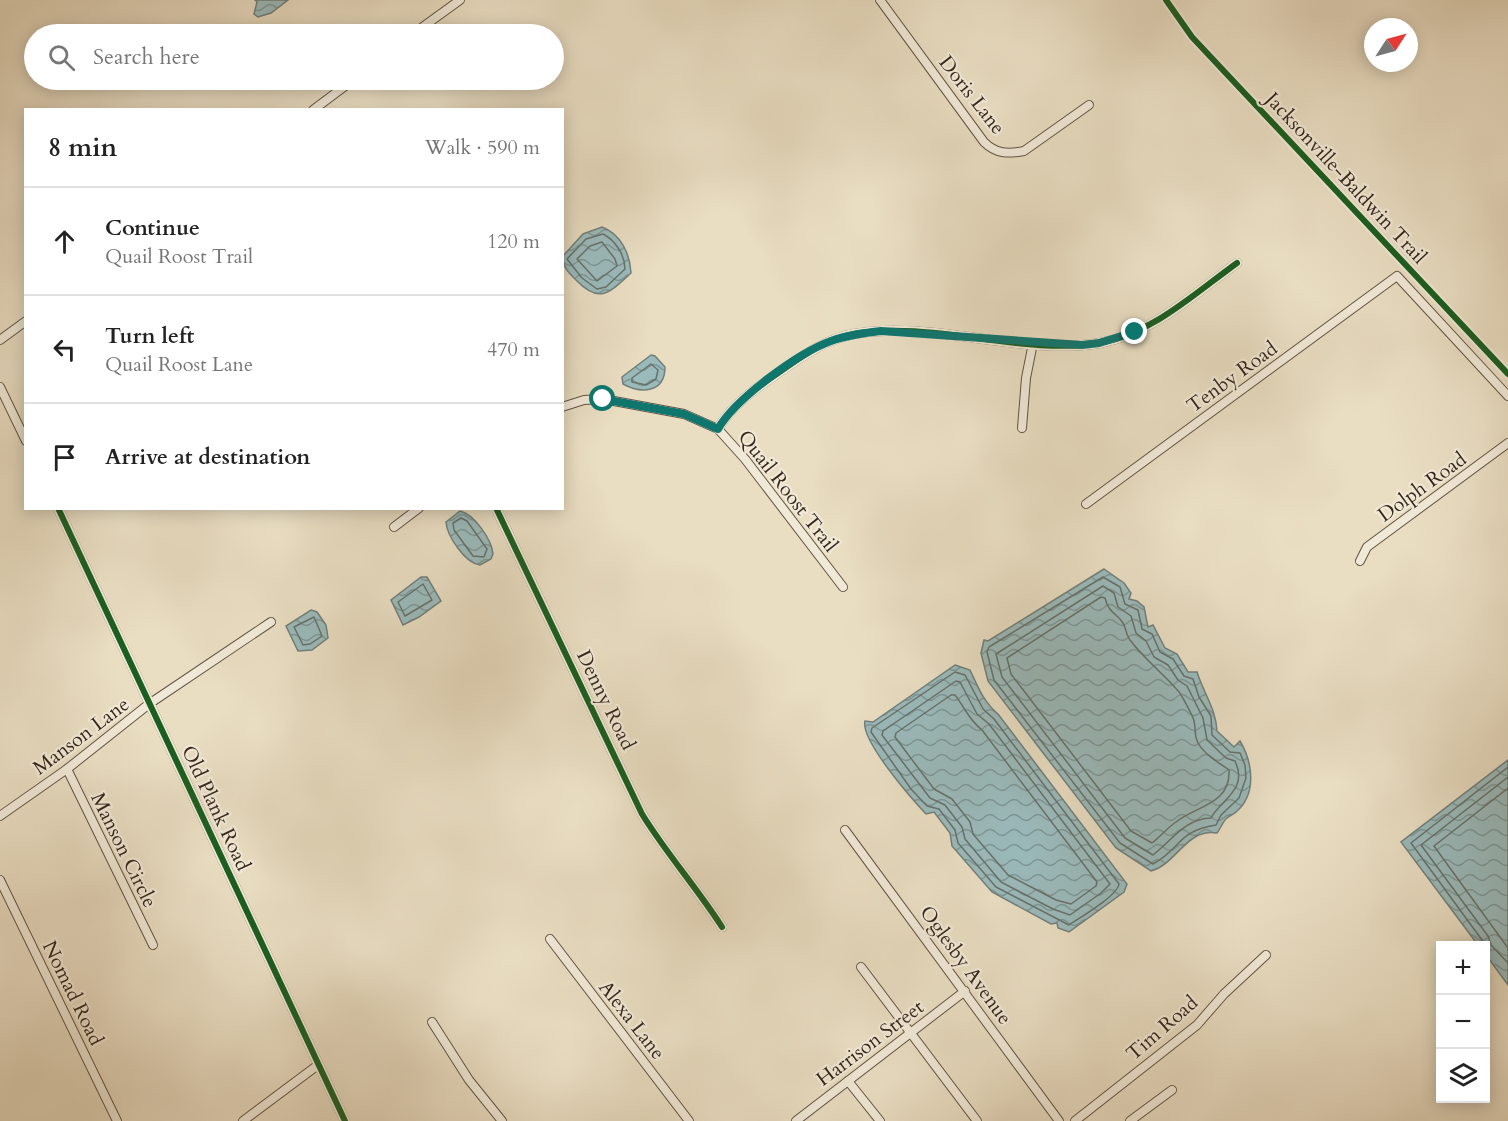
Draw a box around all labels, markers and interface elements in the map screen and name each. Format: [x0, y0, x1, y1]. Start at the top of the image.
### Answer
north arrow [1364, 18, 1418, 72]
search box [24, 24, 564, 90]
icon: search [45, 41, 78, 74]
text: Search here [93, 42, 200, 72]
street label: Doris Lane [933, 50, 1011, 140]
street label: Jacksonville-Baldwin Trail [1257, 84, 1433, 270]
text: 8 min [48, 130, 117, 165]
text: Walk · 590 m [425, 134, 540, 161]
text: Continue [105, 213, 200, 243]
icon: ahead [48, 225, 81, 258]
text: 120 m [487, 228, 540, 255]
text: Quail Roost Trail [105, 243, 253, 270]
route end [1121, 318, 1147, 344]
text: Turn left [105, 321, 194, 351]
icon: left [48, 333, 81, 366]
street label: Tenby Road [1181, 335, 1283, 419]
text: 470 m [487, 336, 540, 363]
text: Quail Roost Lane [105, 351, 253, 378]
route start [589, 385, 615, 411]
street label: Quail Roost Trail [732, 424, 844, 558]
icon: arrive [48, 441, 81, 474]
text: Arrive at destination [105, 442, 310, 472]
street label: Dolph Road [1372, 446, 1472, 528]
street label: Denny Road [570, 646, 642, 755]
street label: Manson Lane [27, 691, 135, 781]
street label: Old Plank Road [175, 741, 257, 875]
street label: Manson Circle [85, 788, 163, 912]
street label: Oglesby Avenue [914, 900, 1018, 1030]
street label: Nomad Road [36, 936, 110, 1050]
map controls [1436, 941, 1490, 1103]
button: + [1436, 941, 1490, 995]
street label: Alexa Lane [593, 975, 671, 1065]
street label: Tim Road [1120, 989, 1204, 1067]
street label: Harrison Street [811, 993, 930, 1092]
button: − [1436, 995, 1490, 1049]
button: layers [1436, 1049, 1490, 1103]

